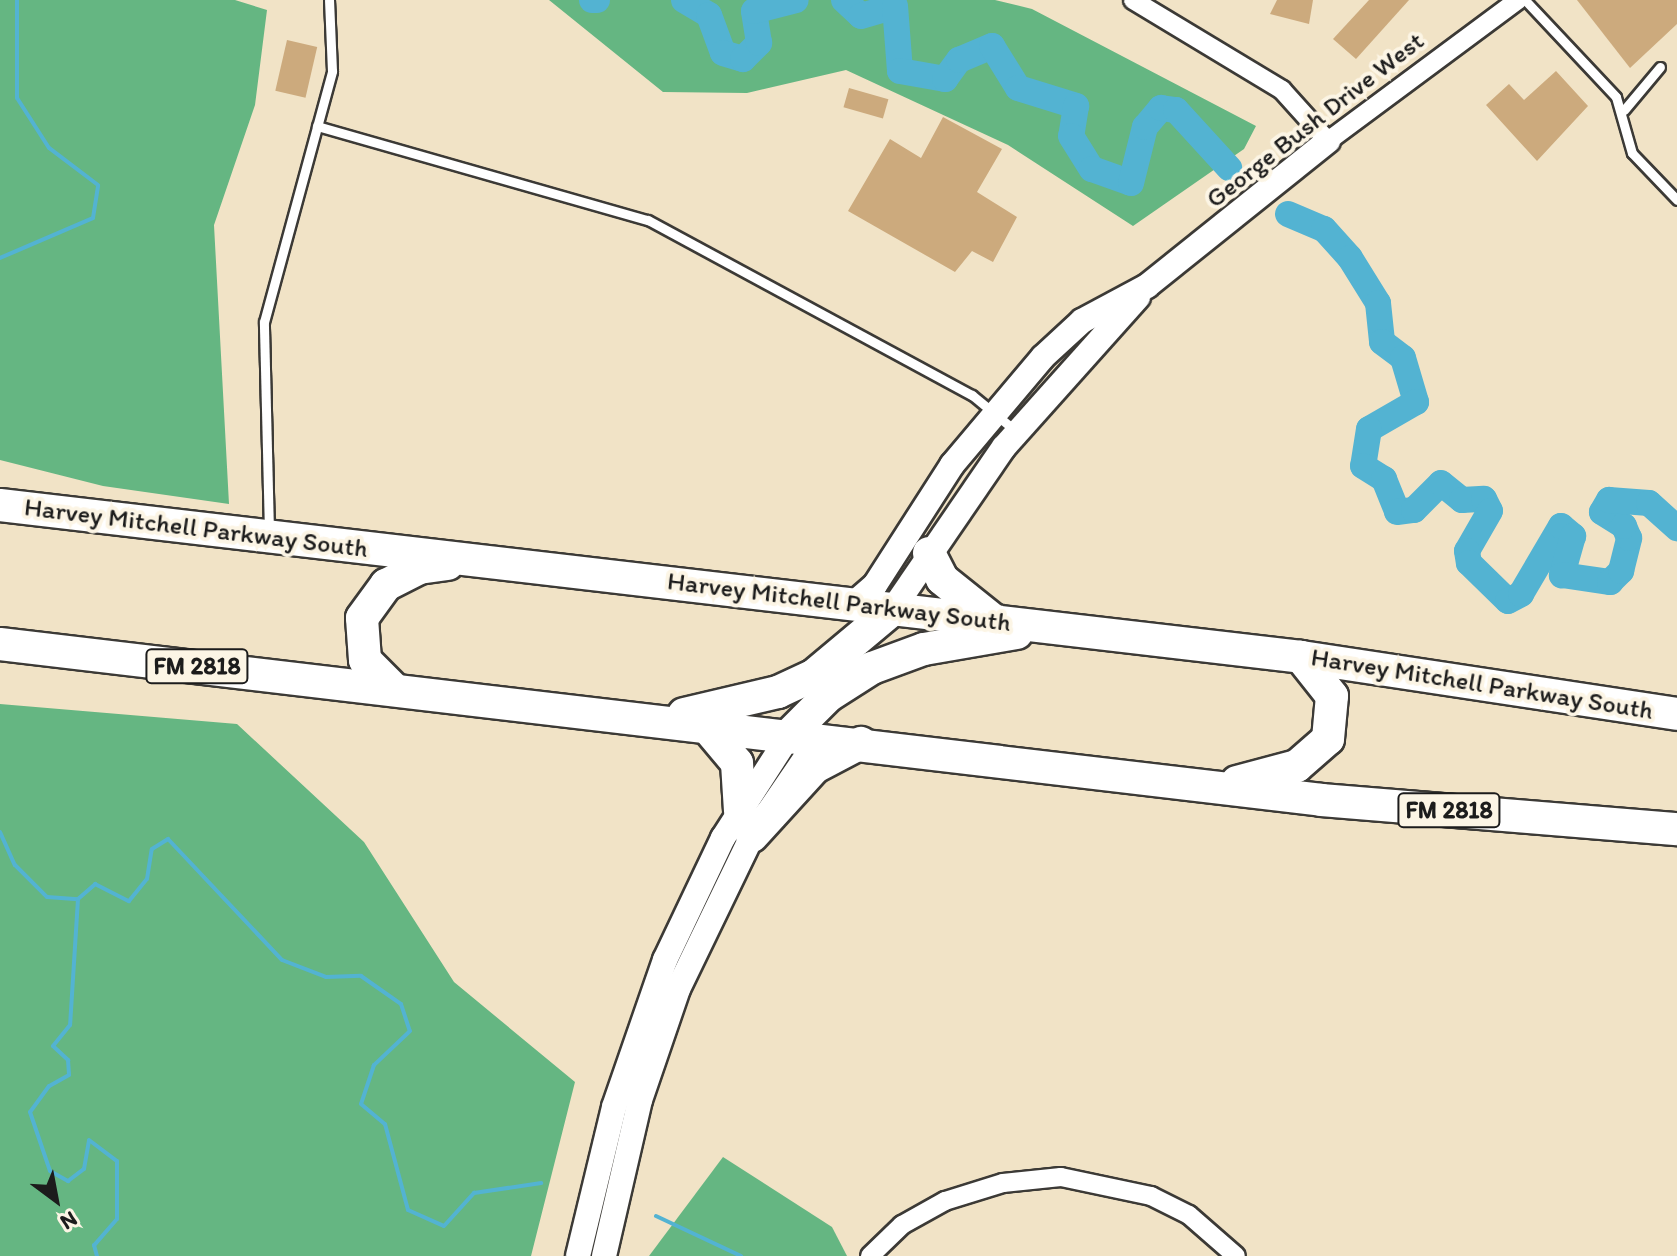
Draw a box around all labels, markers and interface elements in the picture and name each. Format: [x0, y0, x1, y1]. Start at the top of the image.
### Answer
street label: George Bush Drive West [1200, 26, 1430, 214]
street label: Harvey Mitchell Parkway South [23, 492, 369, 564]
street label: Harvey Mitchell Parkway South [666, 566, 1012, 638]
street label: Harvey Mitchell Parkway South [1309, 642, 1655, 726]
road number: FM 2818 [145, 646, 249, 686]
road number: FM 2818 [1397, 790, 1501, 830]
north arrow [16, 1160, 96, 1240]
text: N [56, 1205, 82, 1236]

